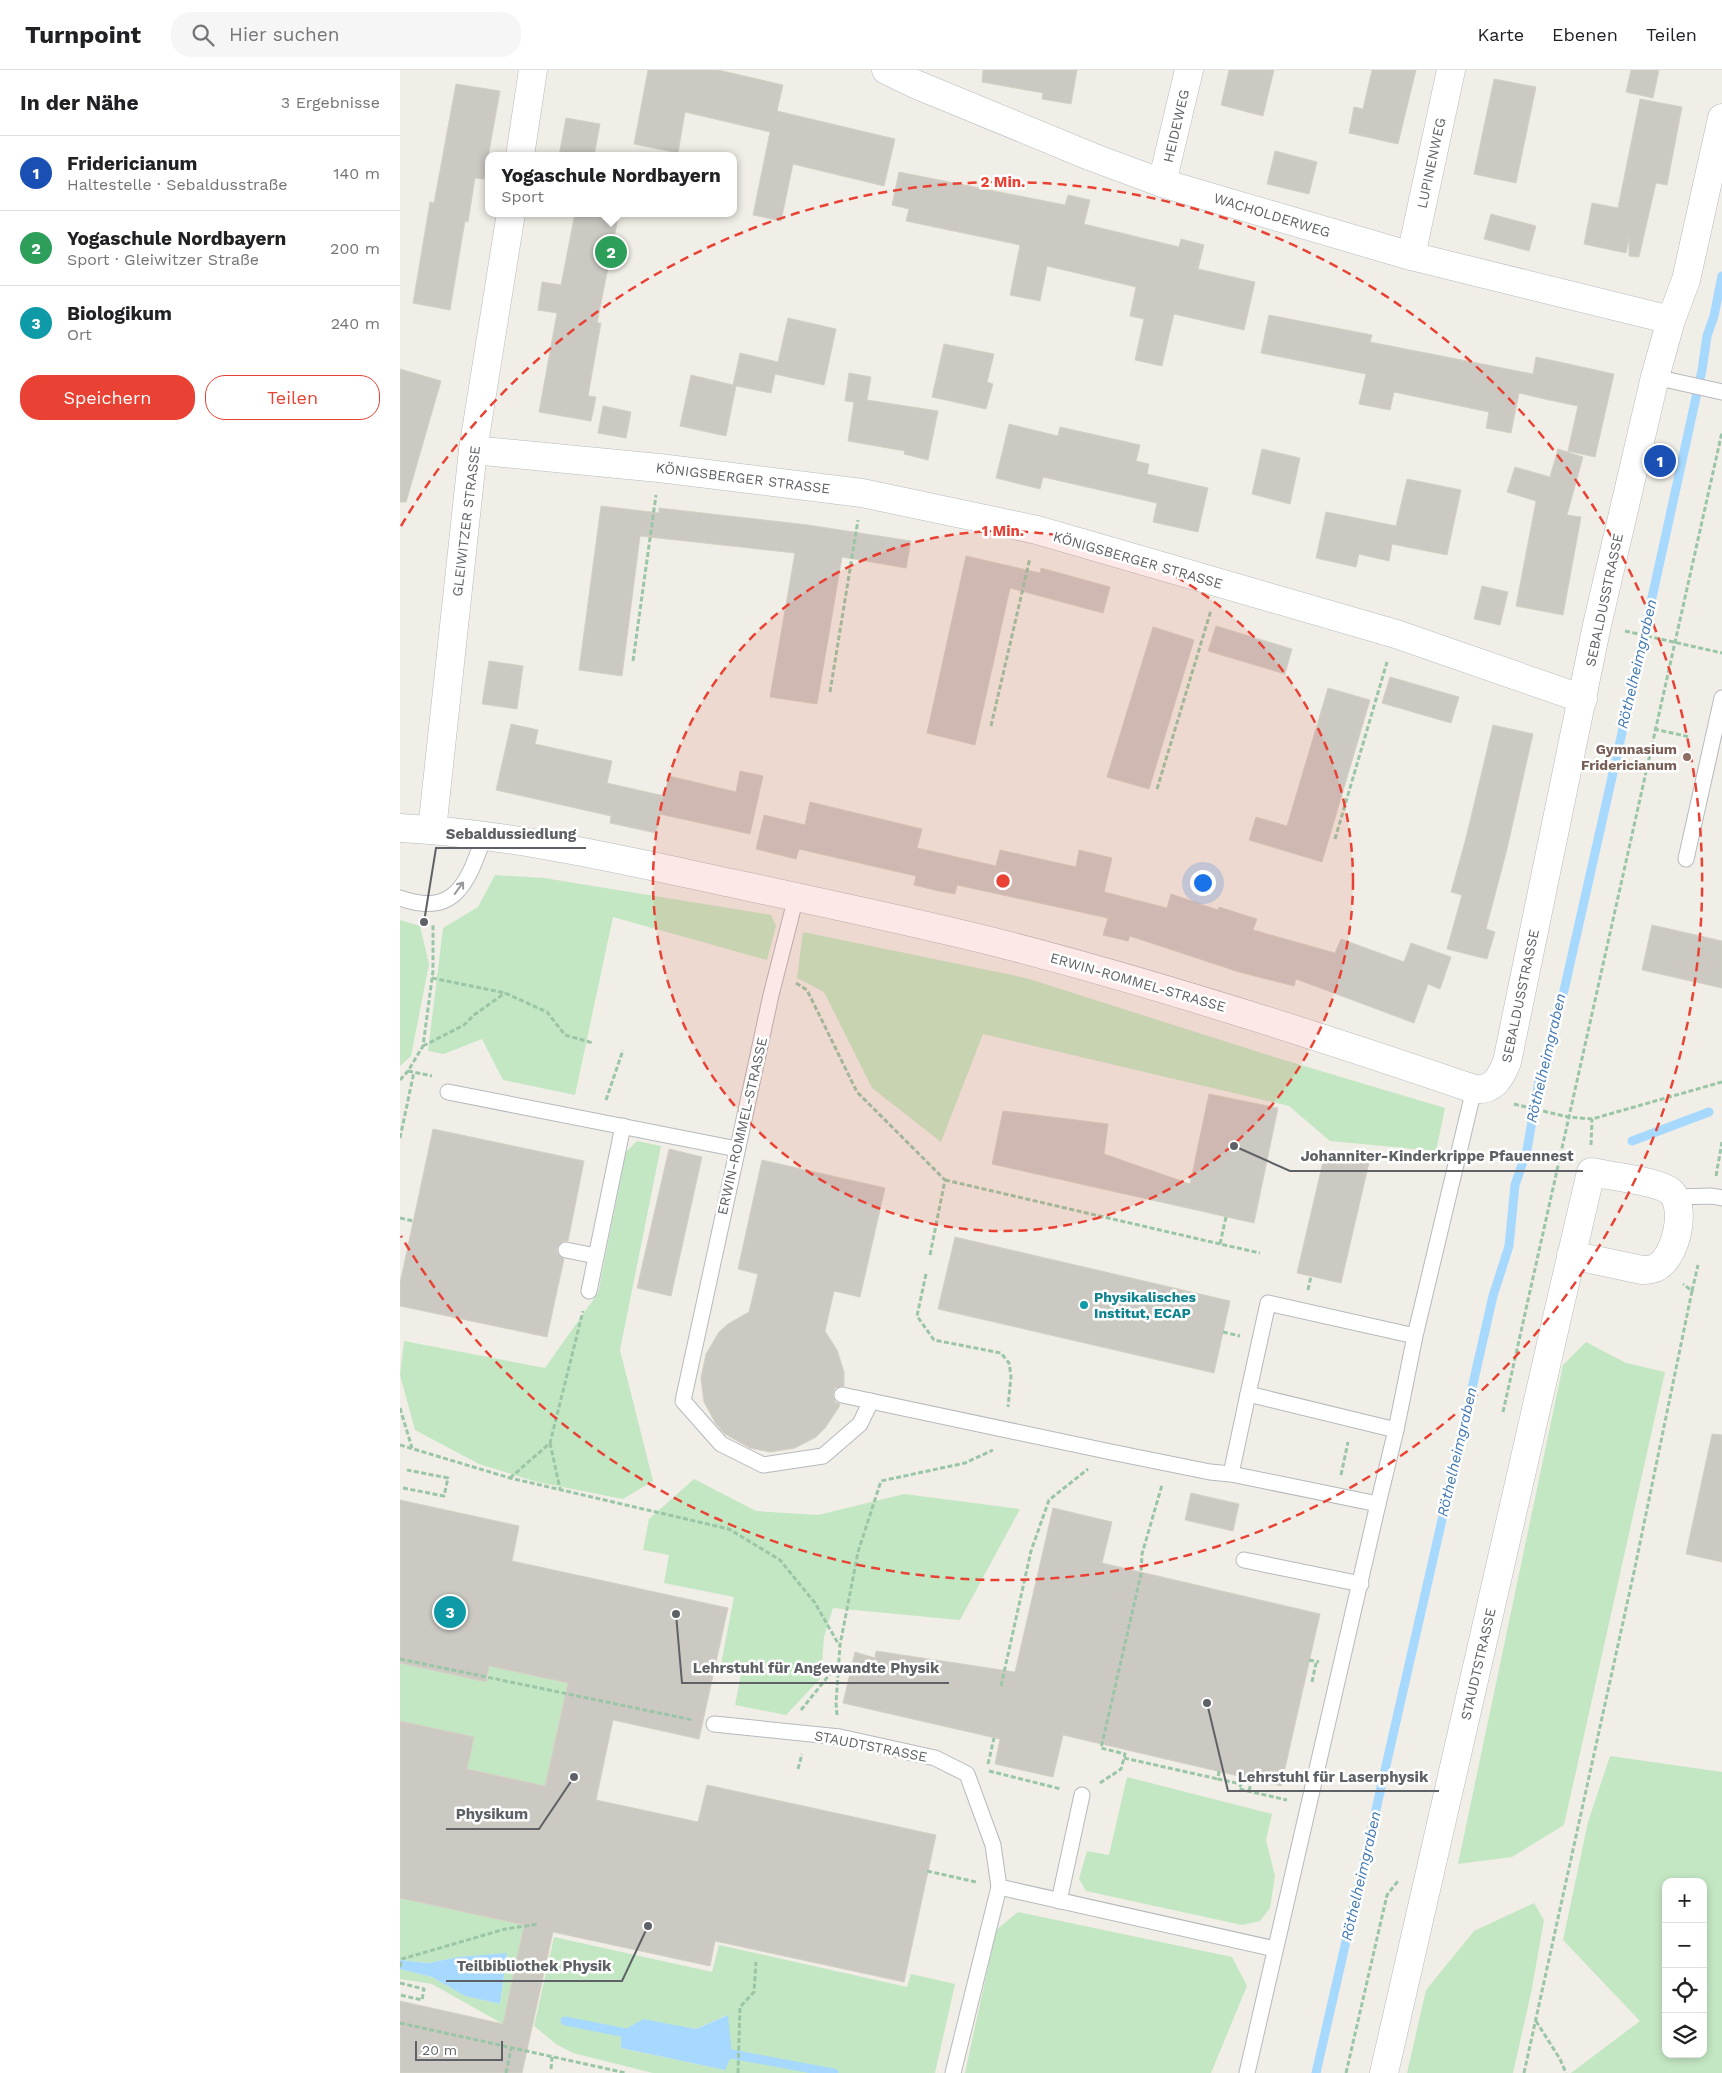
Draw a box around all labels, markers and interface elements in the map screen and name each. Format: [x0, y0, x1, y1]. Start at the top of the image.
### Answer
search box [171, 12, 521, 57]
text: Turnpoint [25, 21, 141, 49]
icon: search [189, 21, 217, 49]
text: Hier suchen [229, 23, 340, 46]
text: Karte [1478, 24, 1524, 45]
text: Ebenen [1552, 24, 1618, 45]
text: Teilen [1646, 24, 1697, 45]
street label: HEIDEWEG [1160, 88, 1192, 164]
text: In der Nähe [20, 90, 139, 115]
text: 3 Ergebnisse [281, 93, 380, 112]
street label: LUPINENWEG [1414, 116, 1448, 210]
text: Fridericianum [67, 152, 197, 175]
popup [485, 152, 737, 217]
text: 1 [33, 164, 39, 183]
text: 140 m [333, 164, 380, 183]
text: Yogaschule Nordbayern [501, 164, 721, 187]
text: 2 Min. [981, 173, 1025, 191]
text: Haltestelle · Sebaldusstraße [67, 175, 288, 194]
text: Sport [501, 187, 544, 206]
street label: WACHOLDERWEG [1212, 190, 1332, 240]
text: Yogaschule Nordbayern [67, 227, 286, 250]
pin: 2 [595, 233, 627, 271]
text: 2 [31, 239, 41, 258]
text: 200 m [330, 239, 380, 258]
text: Sport · Gleiwitzer Straße [67, 250, 259, 269]
text: Biologikum [67, 302, 172, 325]
text: 3 [31, 314, 41, 333]
text: 240 m [331, 314, 380, 333]
text: Ort [67, 325, 92, 344]
button: Speichern [20, 375, 195, 420]
button: Teilen [205, 375, 380, 420]
pin: 1 [1644, 442, 1676, 480]
street label: GLEIWITZER STRASSE [449, 445, 483, 597]
street label: KÖNIGSBERGER STRASSE [655, 459, 831, 497]
text: 1 Min. [982, 522, 1024, 540]
street label: KÖNIGSBERGER STRASSE [1051, 528, 1225, 592]
street label: SEBALDUSSTRASSE [1582, 532, 1626, 668]
water label: Röthelheimgraben [1613, 598, 1661, 730]
place label: Gymnasium Fridericianum [1581, 741, 1677, 773]
marker: Gymnasium Fridericianum [1681, 751, 1693, 763]
callout: Sebaldussiedlung [436, 818, 586, 848]
text: Sebaldussiedlung [446, 825, 577, 843]
your location [1190, 870, 1216, 896]
centre of rings [994, 872, 1012, 890]
one-way arrow [453, 882, 464, 895]
street label: SEBALDUSSTRASSE [1498, 928, 1542, 1064]
street label: ERWIN-ROMMEL-STRASSE [1048, 949, 1228, 1015]
water label: Röthelheimgraben [1522, 992, 1570, 1124]
street label: ERWIN-ROMMEL-STRASSE [714, 1035, 770, 1216]
callout: Johanniter-Kinderkrippe Pfauennest [1290, 1141, 1583, 1171]
text: Johanniter-Kinderkrippe Pfauennest [1300, 1147, 1574, 1165]
place label: Physikalisches Institut, ECAP [1094, 1289, 1197, 1321]
marker: Physikalisches Institut, ECAP [1078, 1299, 1090, 1311]
water label: Röthelheimgraben [1433, 1386, 1481, 1518]
pin: 3 [434, 1593, 466, 1631]
street label: STAUDTSTRASSE [1457, 1606, 1499, 1722]
callout: Lehrstuhl für Angewandte Physik [682, 1653, 949, 1683]
text: Lehrstuhl für Angewandte Physik [693, 1659, 940, 1677]
street label: STAUDTSTRASSE [813, 1727, 929, 1765]
callout: Lehrstuhl für Laserphysik [1228, 1761, 1439, 1791]
text: Lehrstuhl für Laserphysik [1238, 1768, 1429, 1786]
callout: Physikum [446, 1799, 539, 1829]
text: Physikum [456, 1805, 528, 1823]
water label: Röthelheimgraben [1337, 1810, 1385, 1942]
map controls [1662, 1878, 1707, 2058]
button: + [1662, 1878, 1707, 1923]
button: − [1662, 1923, 1707, 1968]
callout: Teilbibliothek Physik [446, 1951, 622, 1981]
text: Teilbibliothek Physik [457, 1957, 612, 1975]
button: locate [1662, 1968, 1707, 2013]
button: layers [1662, 2013, 1707, 2058]
scale bar [415, 2038, 502, 2061]
text: 20 m [422, 2042, 457, 2058]

